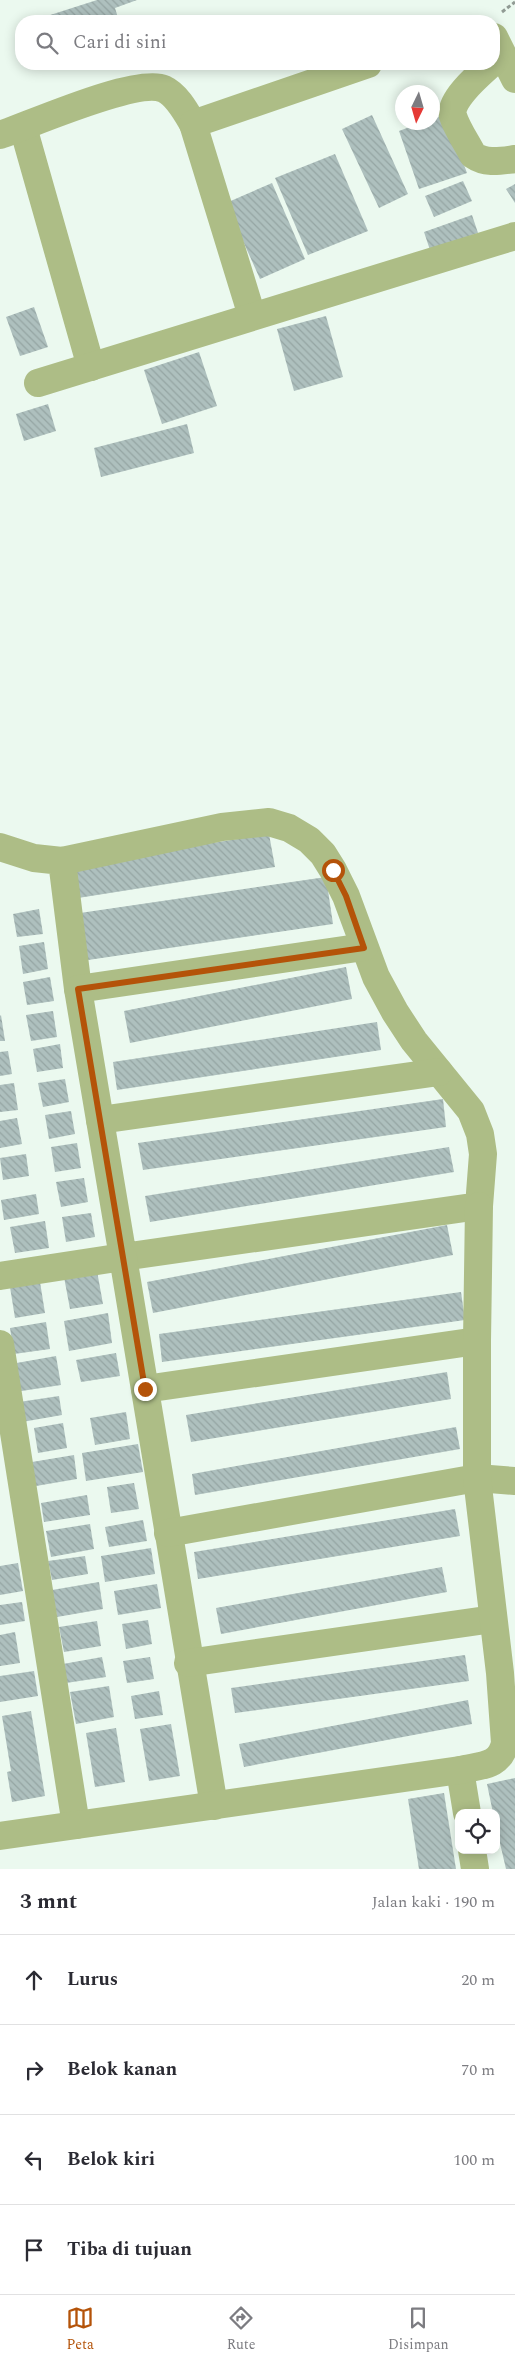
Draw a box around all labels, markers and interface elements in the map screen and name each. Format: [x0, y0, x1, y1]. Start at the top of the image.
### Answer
search box [15, 15, 500, 70]
text: Cari di sini [73, 28, 167, 57]
icon: search [33, 29, 61, 57]
north arrow [395, 85, 440, 130]
route start [322, 859, 345, 882]
route end [134, 1378, 157, 1401]
map controls [455, 1809, 500, 1854]
button: locate [455, 1809, 500, 1854]
text: 3 mnt [20, 1886, 77, 1918]
text: Jalan kaki · 190 m [372, 1890, 495, 1914]
text: Lurus [67, 1965, 118, 1994]
icon: ahead [20, 1966, 48, 1994]
text: 20 m [461, 1968, 495, 1992]
text: Belok kanan [67, 2055, 177, 2084]
icon: right [20, 2056, 48, 2084]
text: 70 m [461, 2058, 495, 2082]
text: Belok kiri [67, 2145, 155, 2174]
icon: left [20, 2146, 48, 2174]
text: 100 m [453, 2148, 495, 2172]
text: Tiba di tujuan [67, 2235, 192, 2264]
icon: arrive [20, 2236, 48, 2264]
tab: Peta [66, 2304, 94, 2355]
tab: Rute [227, 2304, 256, 2355]
tab: Disimpan [388, 2304, 449, 2355]

